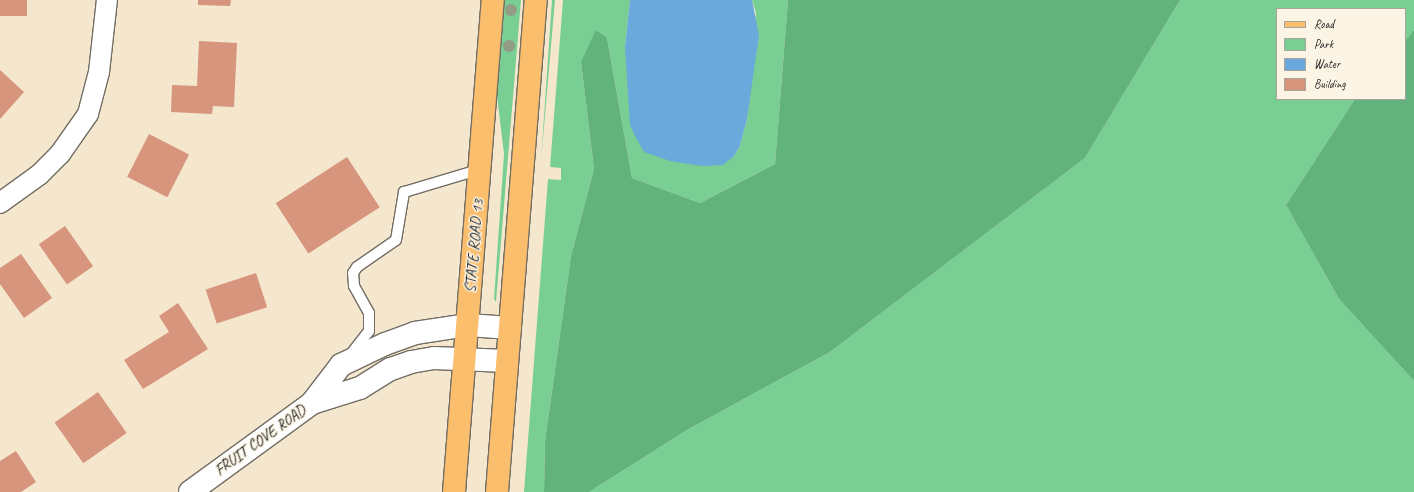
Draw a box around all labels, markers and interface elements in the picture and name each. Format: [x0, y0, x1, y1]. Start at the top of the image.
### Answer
legend [1276, 8, 1406, 100]
text: Road [1314, 16, 1334, 32]
text: Park [1314, 36, 1333, 52]
text: Water [1314, 56, 1340, 72]
text: Building [1314, 76, 1346, 92]
street label: STATE ROAD 13 [460, 198, 488, 294]
street label: FRUIT COVE ROAD [210, 400, 310, 480]

